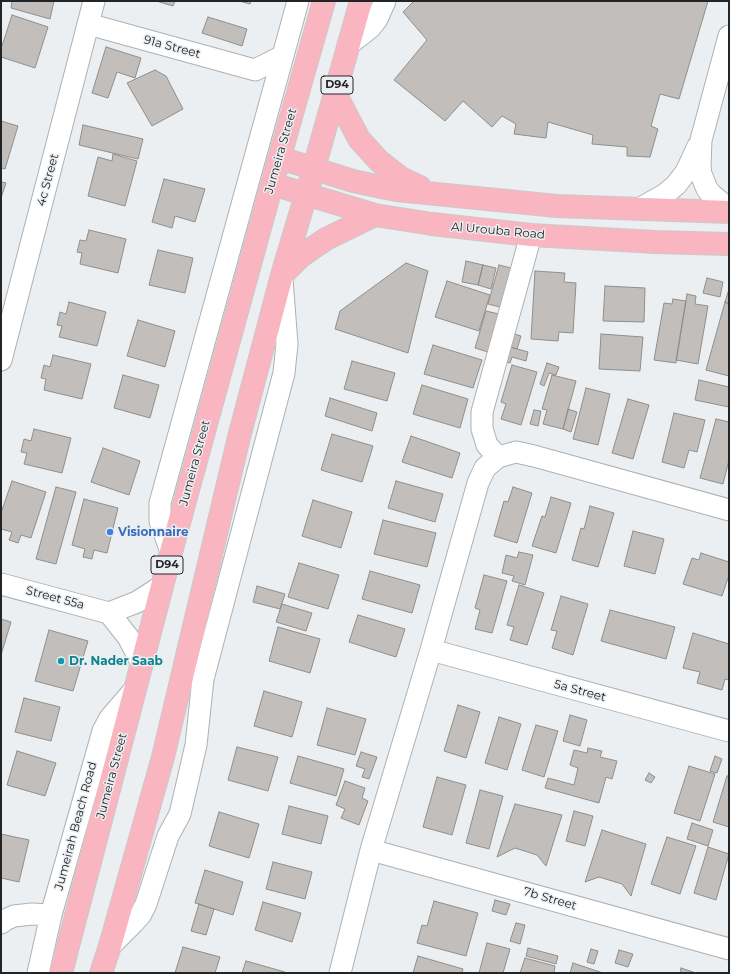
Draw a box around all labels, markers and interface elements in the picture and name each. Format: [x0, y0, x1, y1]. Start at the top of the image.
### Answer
street label: 91a Street [142, 33, 202, 61]
road number: D94 [321, 76, 353, 94]
street label: Jumeira Street [262, 107, 300, 195]
street label: 4c Street [34, 152, 62, 208]
street label: Al Urouba Road [450, 220, 546, 242]
street label: Jumeira Street [177, 419, 213, 507]
place label: Visionnaire [118, 525, 189, 539]
marker: Visionnaire [105, 527, 115, 537]
road number: D94 [151, 556, 183, 574]
street label: Street 55a [24, 583, 86, 613]
place label: Dr. Nader Saab [69, 654, 163, 668]
marker: Dr. Nader Saab [56, 656, 66, 666]
street label: 5a Street [552, 677, 608, 705]
street label: Jumeira Street [94, 732, 130, 820]
street label: Jumeirah Beach Road [52, 760, 100, 892]
street label: 7b Street [522, 885, 578, 913]

